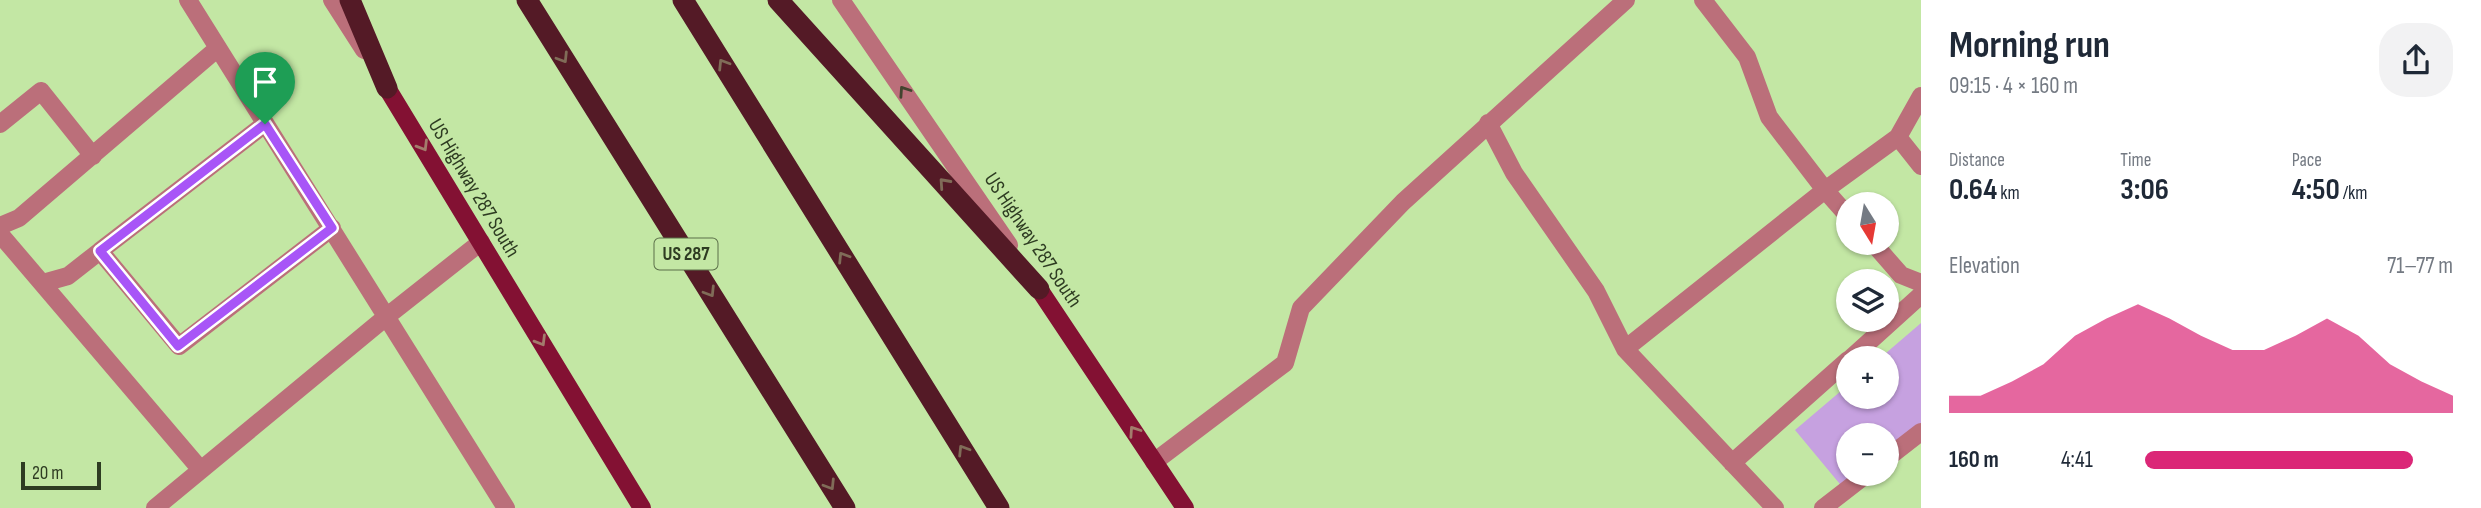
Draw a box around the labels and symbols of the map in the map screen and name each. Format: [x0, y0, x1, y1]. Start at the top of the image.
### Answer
one-way arrow [555, 50, 568, 63]
pin [235, 52, 295, 124]
one-way arrow [718, 58, 731, 71]
one-way arrow [899, 86, 912, 99]
street label: US Highway 287 South [423, 114, 525, 262]
one-way arrow [414, 139, 427, 152]
street label: US Highway 287 South [979, 168, 1087, 312]
one-way arrow [940, 179, 952, 192]
north arrow [1836, 192, 1899, 256]
road number: US 287 [654, 238, 718, 270]
one-way arrow [838, 251, 851, 264]
one-way arrow [701, 285, 714, 298]
one-way arrow [532, 333, 545, 346]
one-way arrow [1129, 426, 1142, 439]
one-way arrow [958, 445, 971, 458]
scale bar [21, 459, 102, 491]
one-way arrow [822, 478, 835, 491]

